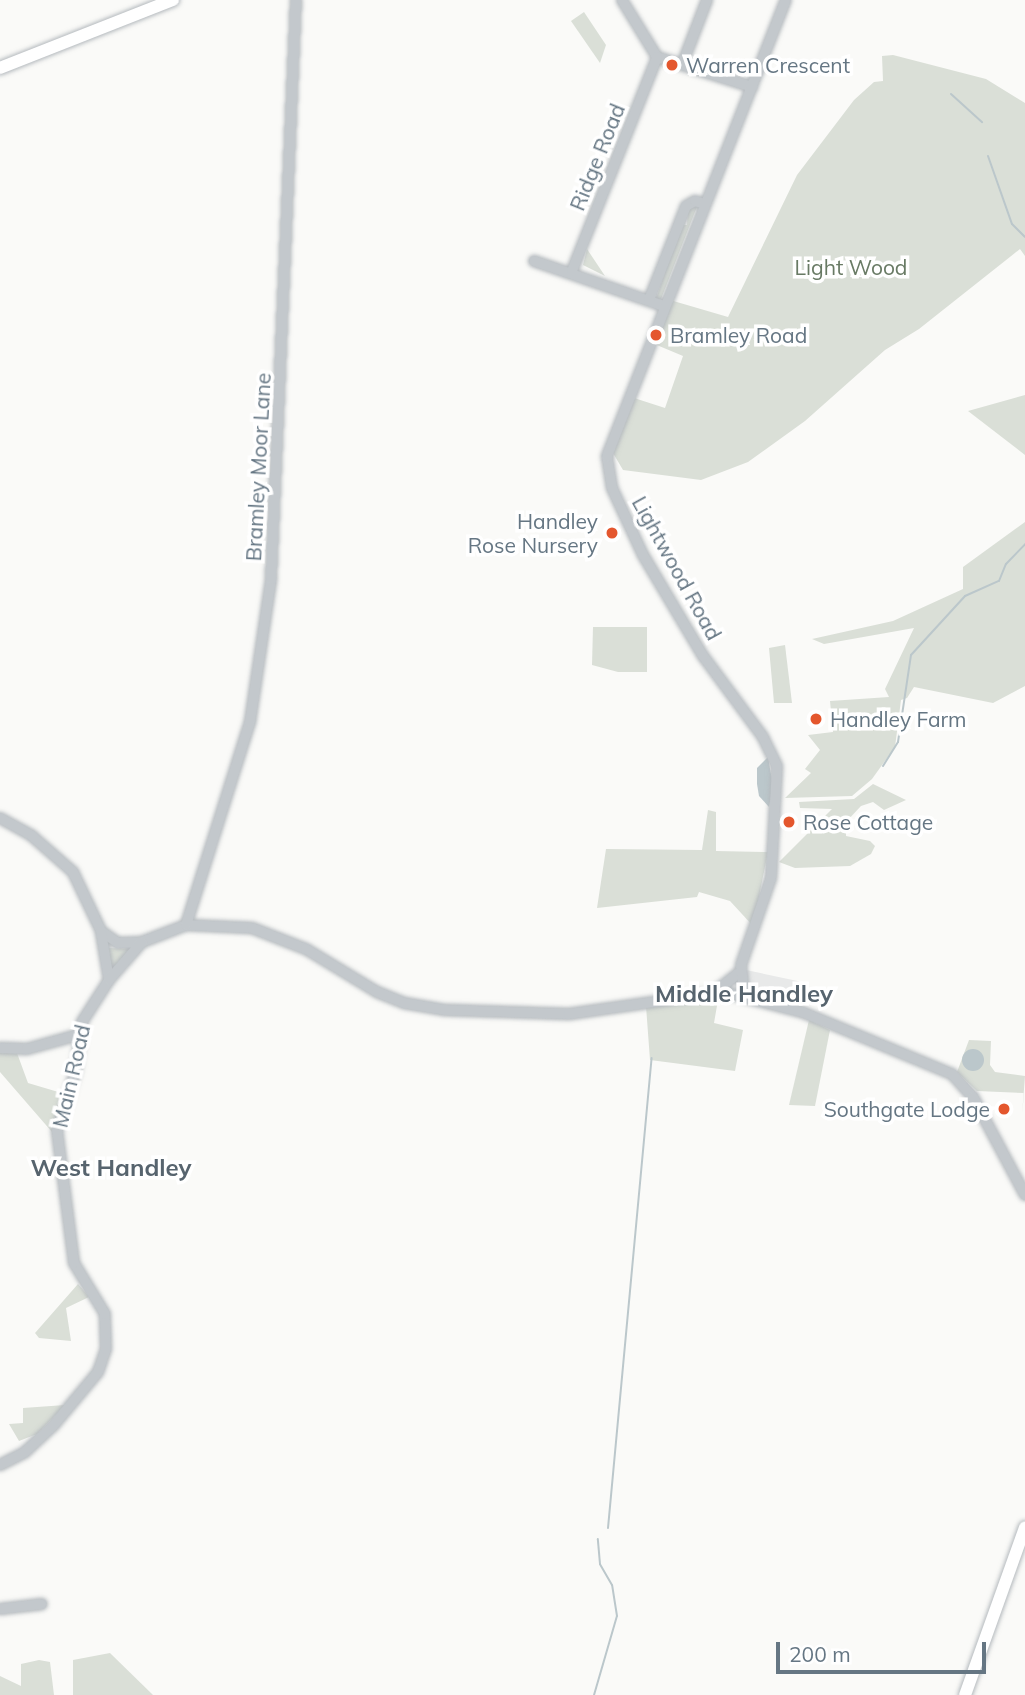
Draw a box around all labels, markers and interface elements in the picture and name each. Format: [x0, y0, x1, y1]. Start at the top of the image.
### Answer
place label: Warren Crescent [686, 52, 850, 78]
marker: Warren Crescent [664, 57, 680, 73]
street label: Ridge Road [564, 100, 630, 214]
park label: Light Wood [795, 254, 907, 280]
place label: Bramley Road [670, 322, 807, 348]
marker: Bramley Road [648, 327, 664, 343]
street label: Bramley Moor Lane [240, 372, 276, 562]
street label: Lightwood Road [627, 492, 727, 644]
place label: Handley Rose Nursery [468, 508, 598, 558]
marker: Handley Rose Nursery [604, 525, 620, 541]
place label: Handley Farm [830, 706, 967, 732]
marker: Handley Farm [808, 711, 824, 727]
place label: Rose Cottage [803, 809, 933, 835]
marker: Rose Cottage [781, 814, 797, 830]
district label: Middle Handley [655, 980, 833, 1008]
street label: Main Road [47, 1022, 95, 1130]
place label: Southgate Lodge [824, 1096, 990, 1122]
marker: Southgate Lodge [996, 1101, 1012, 1117]
district label: West Handley [30, 1154, 192, 1182]
scale bar [780, 1628, 990, 1672]
text: 200 m [789, 1641, 851, 1667]

